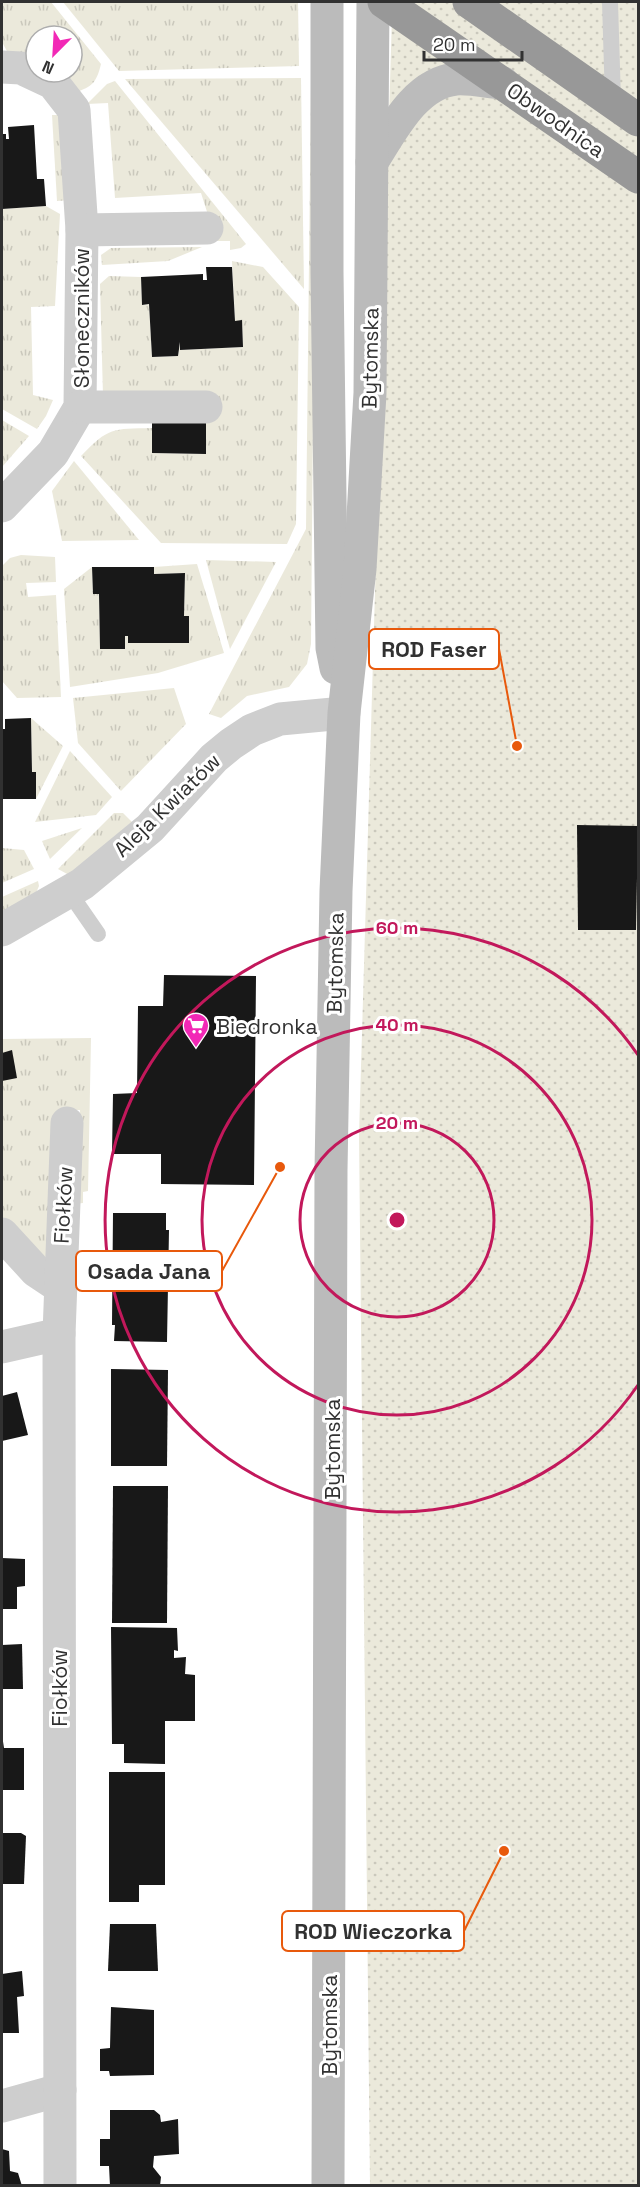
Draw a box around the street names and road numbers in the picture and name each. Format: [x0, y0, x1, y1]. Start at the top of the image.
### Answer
street label: Obwodnica [502, 76, 610, 164]
street label: Słoneczników [68, 248, 95, 388]
street label: Bytomska [356, 307, 384, 409]
street label: Aleja Kwiatów [108, 747, 226, 863]
street label: Bytomska [321, 912, 349, 1014]
street label: Fiołków [47, 1166, 79, 1244]
street label: Bytomska [319, 1398, 346, 1500]
street label: Fiołków [46, 1649, 73, 1727]
street label: Bytomska [316, 1974, 343, 2076]

